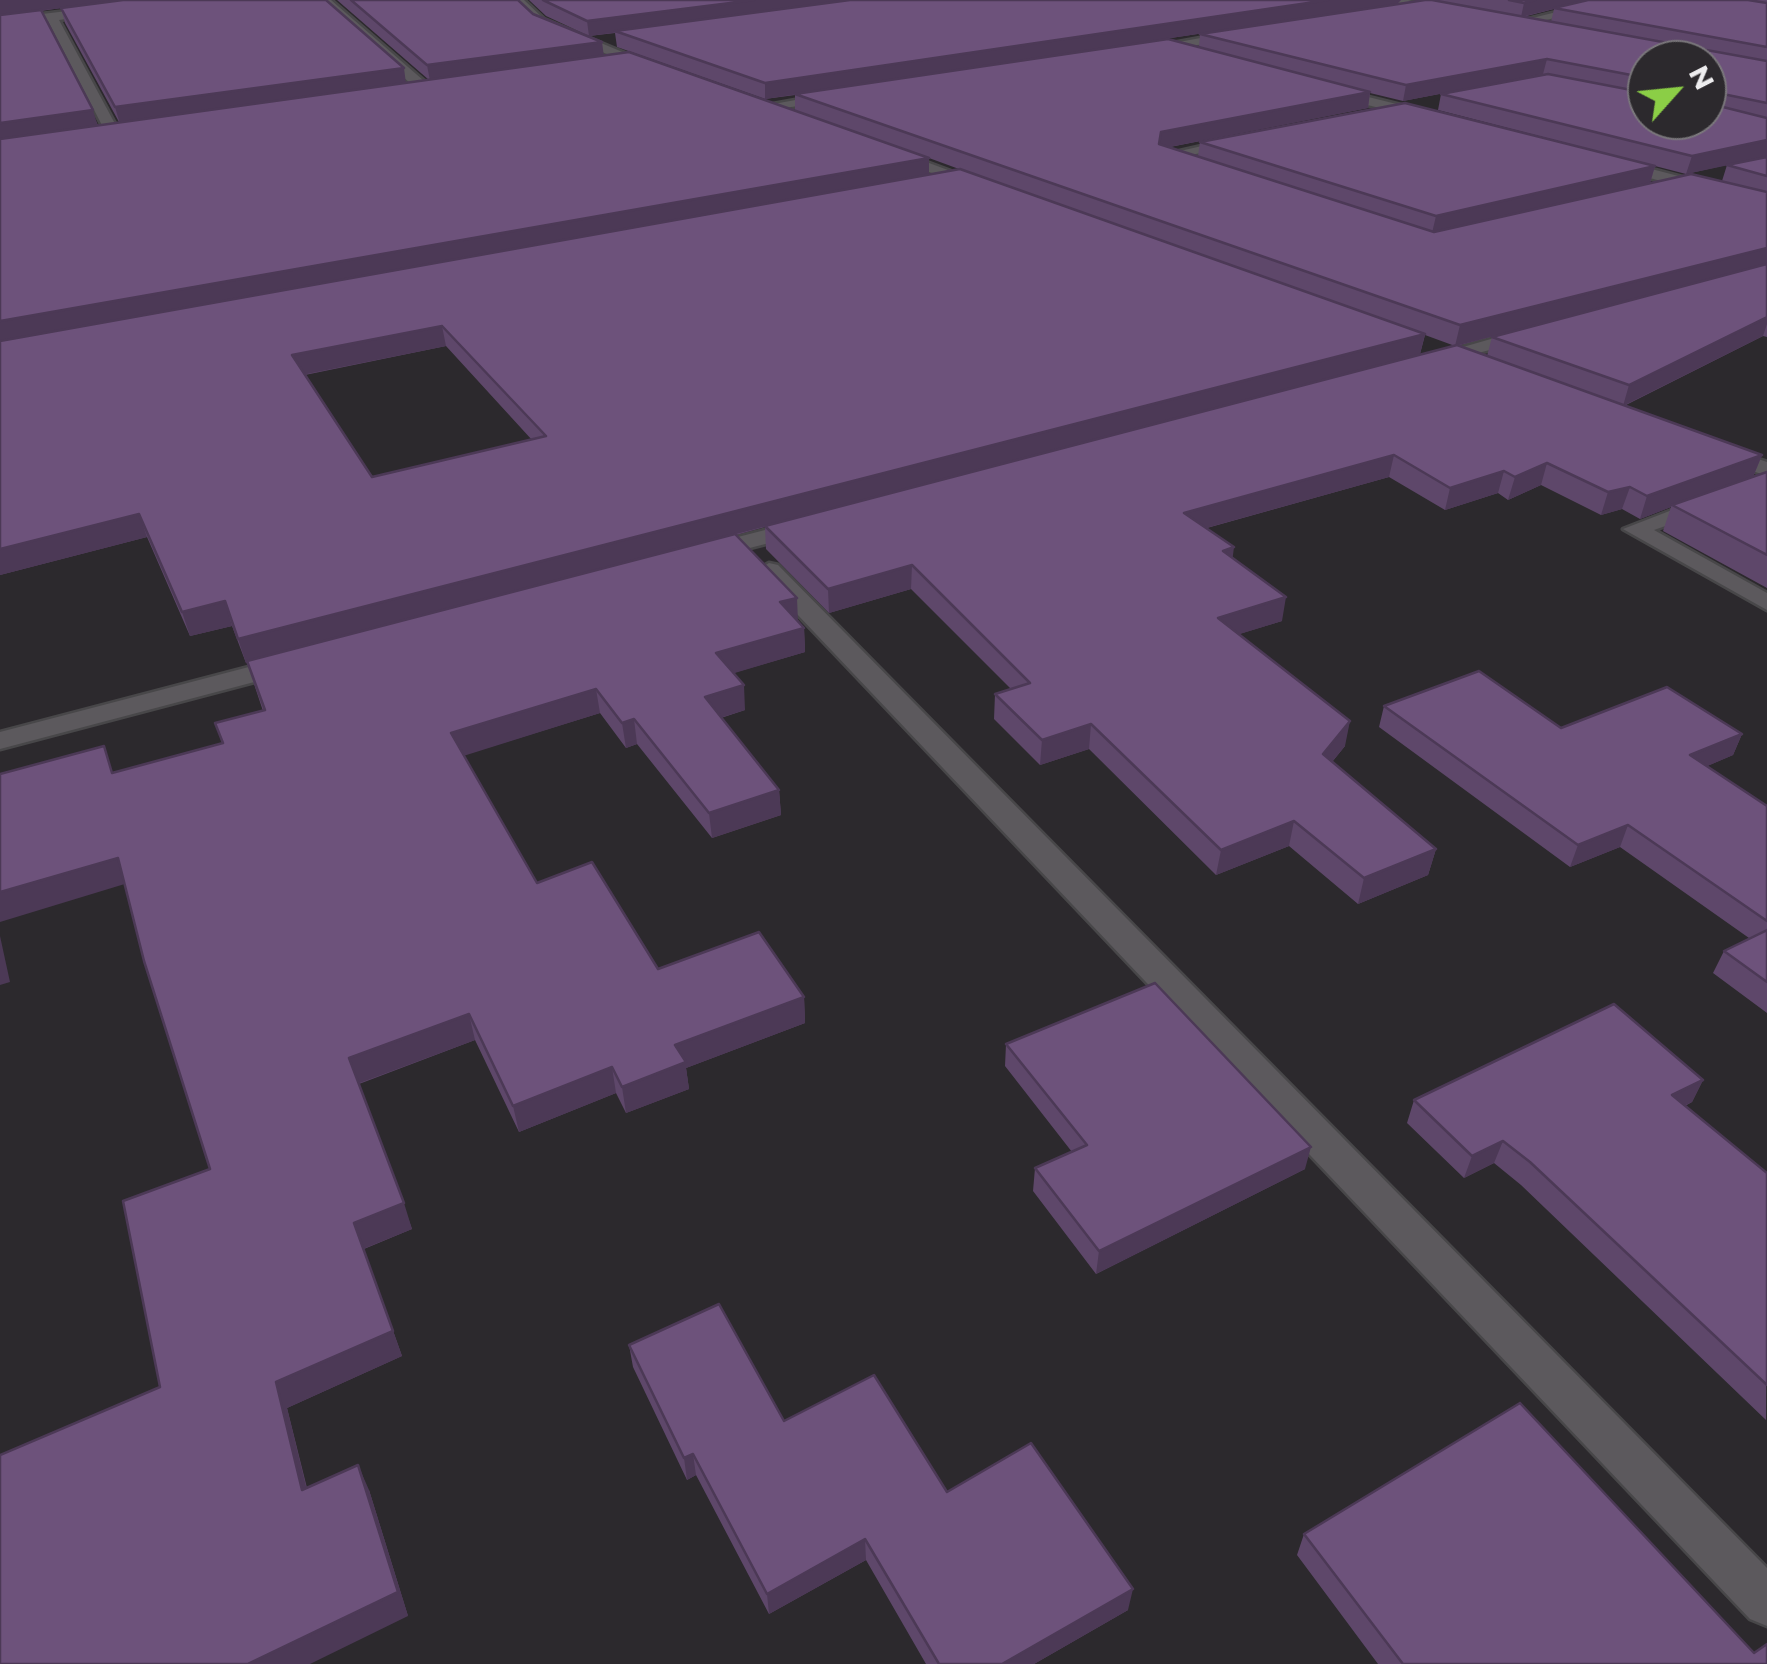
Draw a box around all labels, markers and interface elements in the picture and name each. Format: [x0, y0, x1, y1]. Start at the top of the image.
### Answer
north arrow [1627, 40, 1727, 140]
text: N [1682, 59, 1722, 95]

